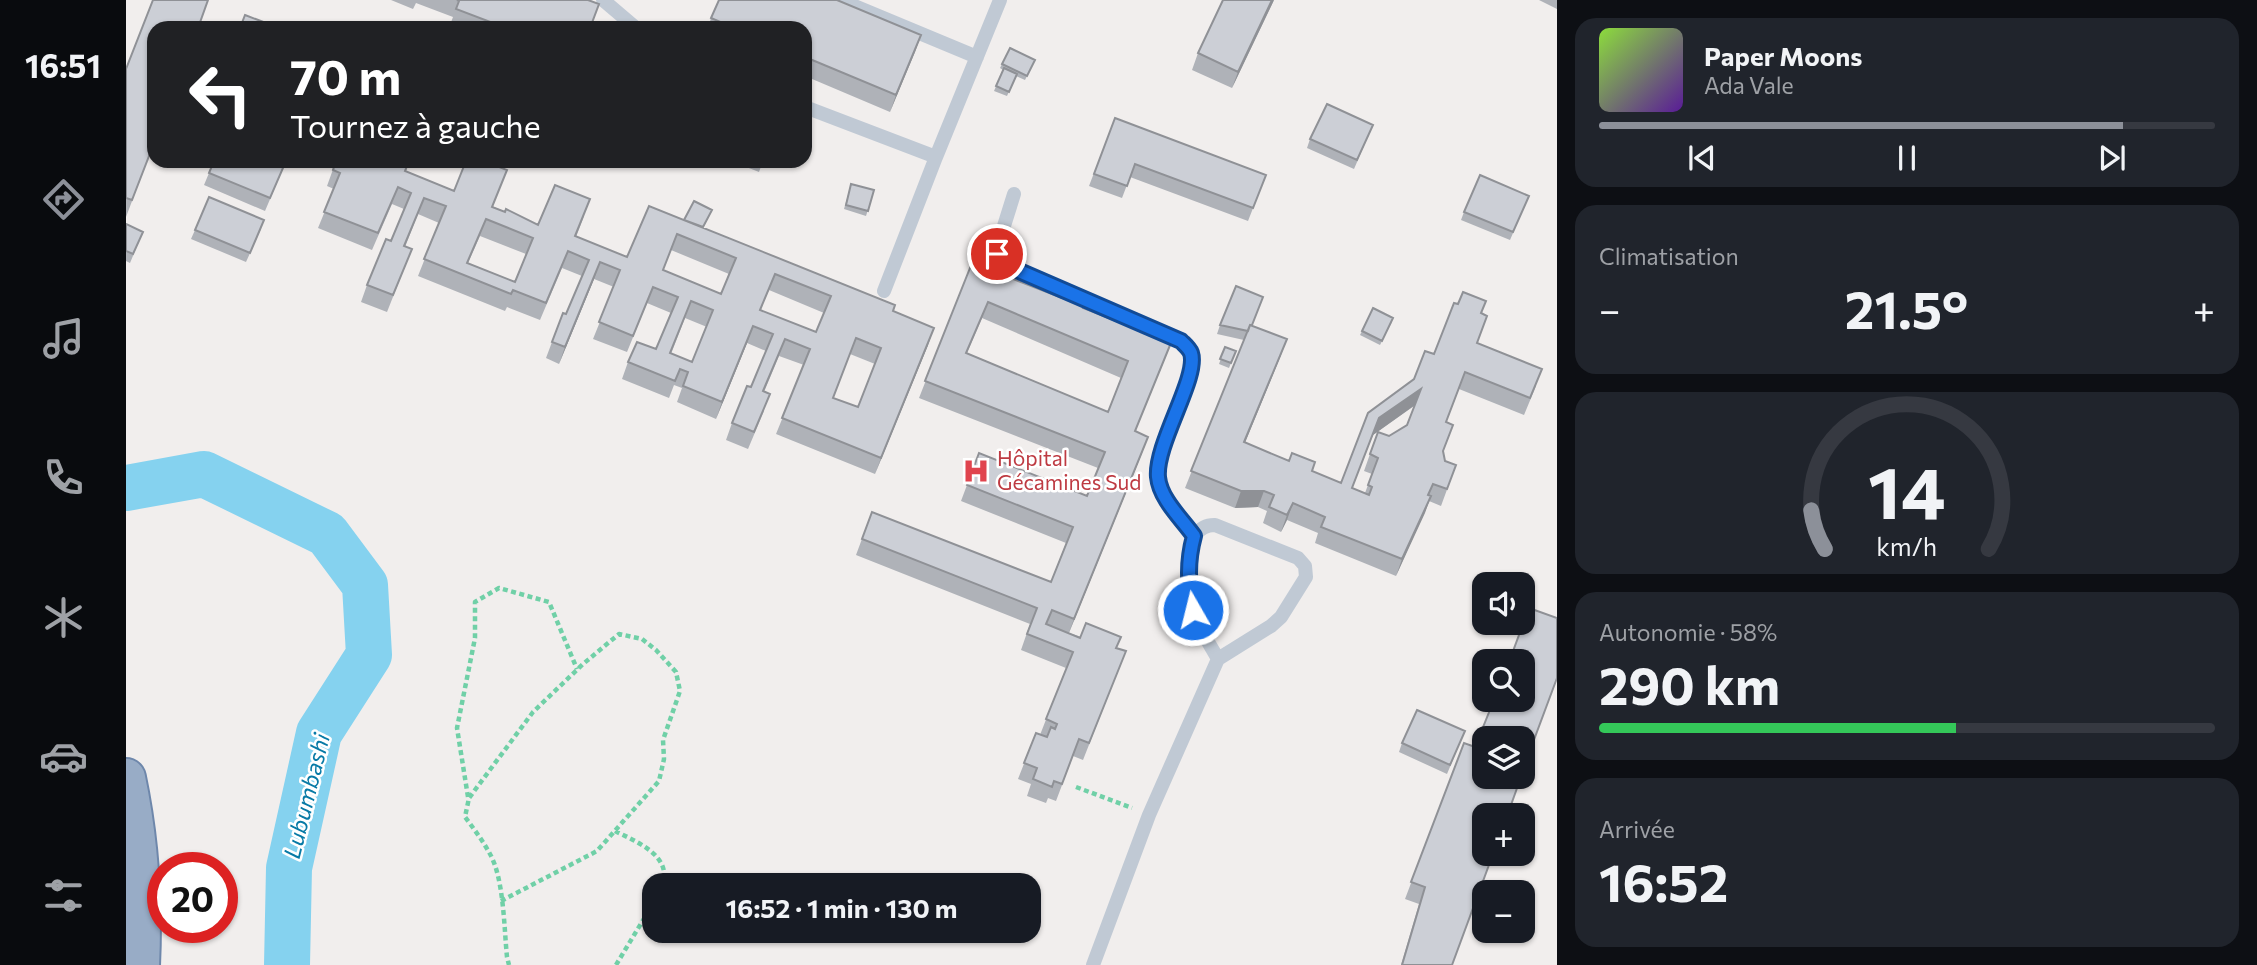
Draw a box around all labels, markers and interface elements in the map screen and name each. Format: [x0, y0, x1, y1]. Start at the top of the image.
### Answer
text: Paper Moons [1704, 40, 1862, 71]
text: 16:51 [25, 45, 101, 85]
text: 70 m [290, 45, 401, 105]
icon: left [175, 49, 266, 140]
text: Ada Vale [1704, 71, 1794, 99]
text: Tournez à gauche [290, 105, 541, 145]
icon: previous [1683, 139, 1721, 177]
icon: pause [1888, 139, 1926, 177]
icon: next [2093, 139, 2131, 177]
icon: directions [39, 175, 88, 224]
pin [967, 224, 1027, 284]
icon: arrive [978, 235, 1016, 273]
text: Climatisation [1599, 242, 1739, 270]
text: 21.5° [1845, 276, 1968, 340]
text: − [1599, 285, 1621, 332]
text: + [2193, 285, 2215, 332]
icon: music [39, 314, 88, 363]
place label: Hôpital Gécamines Sud [997, 445, 1141, 494]
text: 14 [1868, 445, 1946, 534]
icon: phone [39, 453, 88, 502]
hospital icon: Hôpital Gécamines Sud [961, 456, 991, 486]
text: km/h [1877, 530, 1937, 560]
map controls [1472, 572, 1535, 943]
button: sound [1472, 572, 1535, 635]
position arrow [1156, 573, 1230, 647]
icon: climate [39, 593, 88, 642]
text: Autonomie · 58% [1599, 618, 1777, 646]
button: search [1472, 649, 1535, 712]
text: 290 km [1599, 652, 1780, 716]
button: layers [1472, 726, 1535, 789]
water label: Lubumbashi [277, 729, 335, 861]
icon: car [39, 732, 88, 781]
button: + [1472, 803, 1535, 866]
text: Arrivée [1599, 815, 1675, 843]
text: 16:52 [1599, 849, 1728, 913]
speed limit sign: 20 [147, 852, 238, 943]
icon: filters [39, 871, 88, 920]
button: − [1472, 880, 1535, 943]
text: 16:52 · 1 min · 130 m [726, 892, 957, 923]

